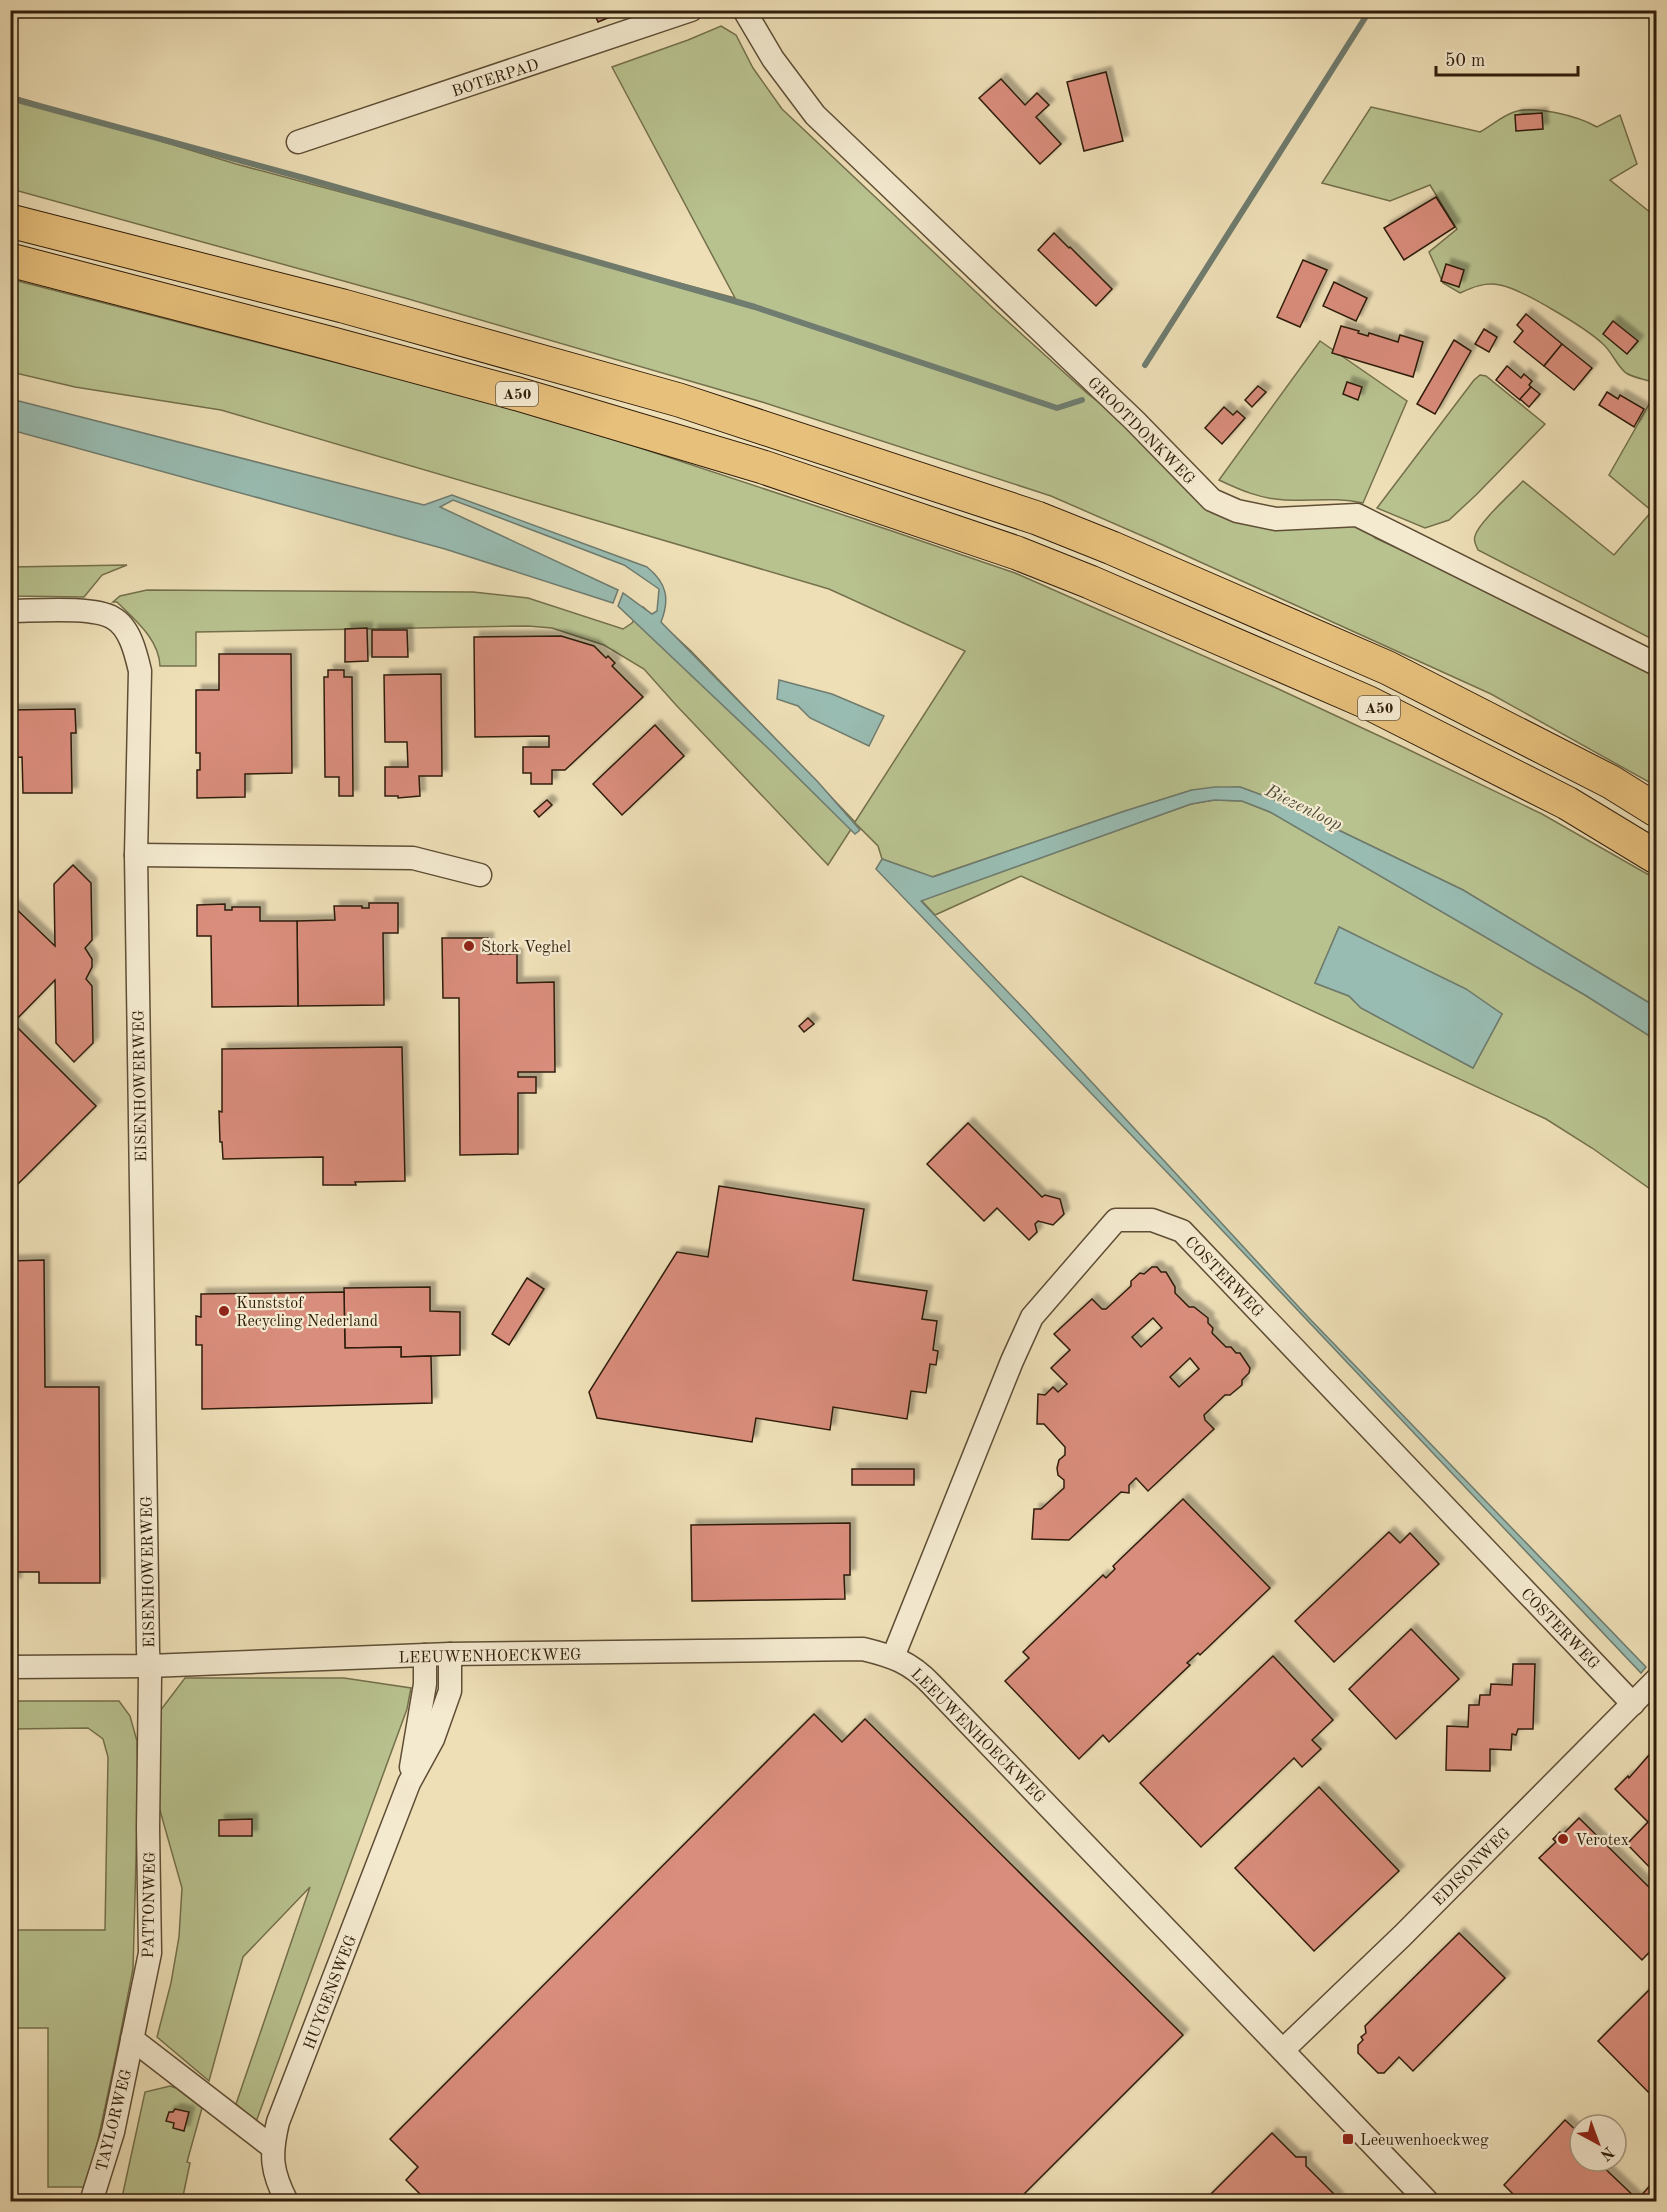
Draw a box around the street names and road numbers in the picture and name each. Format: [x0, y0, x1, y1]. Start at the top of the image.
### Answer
street label: BOTERPAD [450, 57, 541, 101]
street label: GROOTDONKWEG [1084, 375, 1198, 489]
road number: A50 [496, 382, 538, 406]
road number: A50 [1358, 696, 1400, 720]
street label: EISENHOWERWEG [132, 1009, 150, 1162]
street label: COSTERWEG [1181, 1234, 1266, 1321]
street label: EISENHOWERWEG [140, 1495, 158, 1648]
street label: COSTERWEG [1517, 1586, 1602, 1673]
street label: LEEUWENHOECKWEG [398, 1647, 582, 1667]
street label: LEEUWENHOECKWEG [907, 1666, 1048, 1807]
street label: EDISONWEG [1430, 1825, 1515, 1909]
street label: PATTONWEG [141, 1851, 159, 1958]
street label: HUYGENSWEG [302, 1933, 360, 2052]
street label: TAYLORWEG [94, 2067, 136, 2173]

